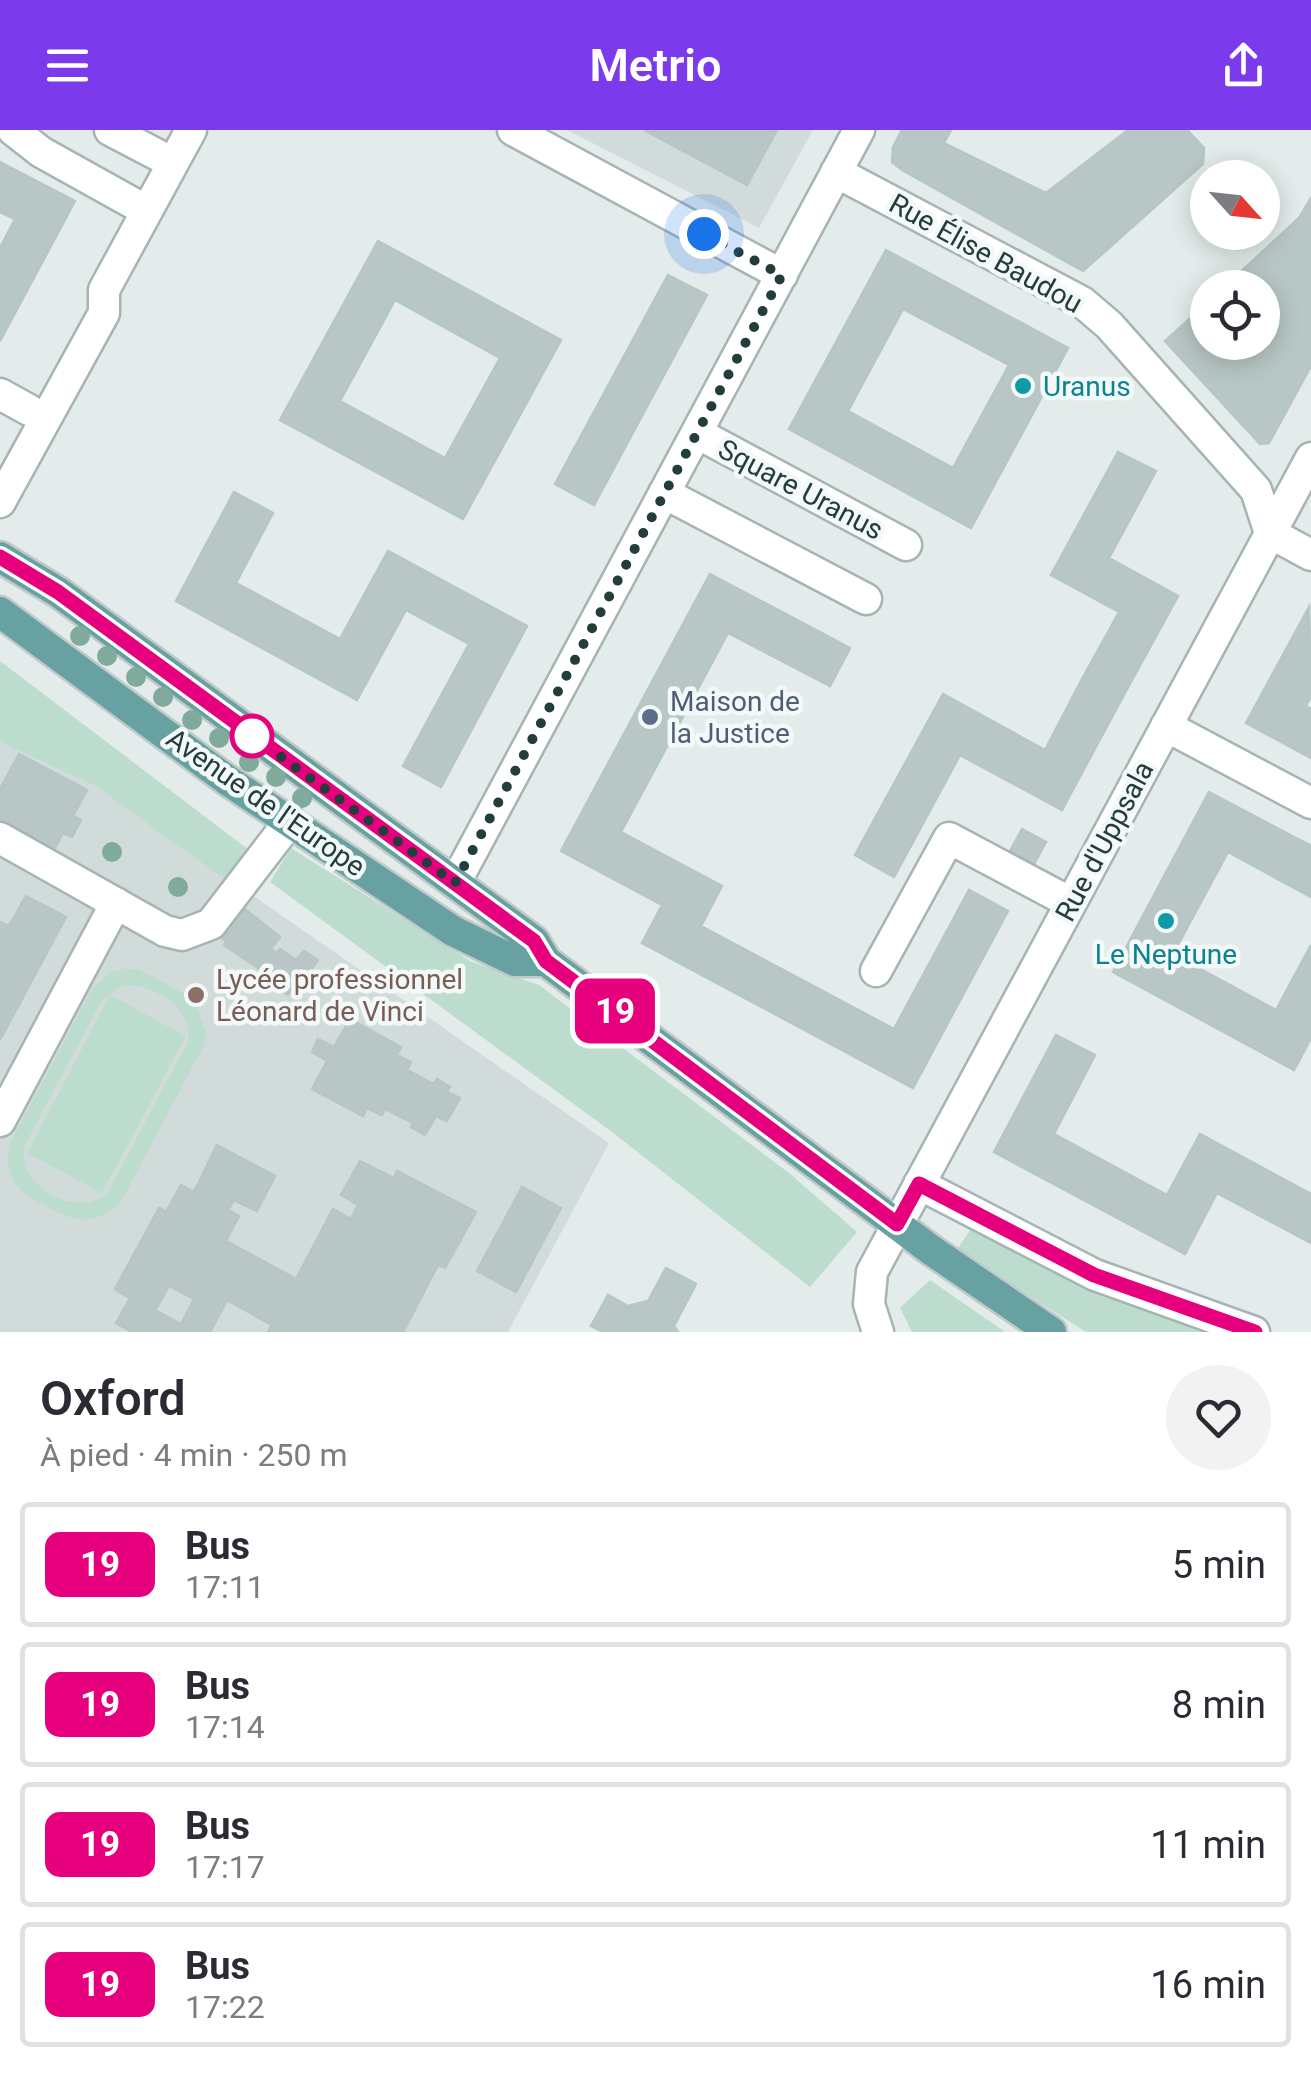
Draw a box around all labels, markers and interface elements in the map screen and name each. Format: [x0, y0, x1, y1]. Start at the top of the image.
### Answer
icon: menu [40, 38, 95, 93]
icon: share [1216, 38, 1271, 93]
text: Metrio [589, 39, 722, 92]
north arrow [1190, 160, 1280, 250]
map controls [1190, 160, 1280, 360]
street label: Rue Élise Baudou [883, 187, 1088, 320]
your location [679, 209, 729, 259]
button: locate [1190, 270, 1280, 360]
place label: Uranus [1043, 370, 1131, 403]
marker: Uranus [1012, 375, 1034, 397]
street label: Square Uranus [713, 432, 889, 547]
place label: Maison de la Justice [670, 685, 800, 750]
marker: Maison de la Justice [639, 706, 661, 728]
unlabelled marker [231, 715, 273, 757]
street label: Avenue de l'Europe [160, 722, 371, 883]
street label: Rue d'Uppsala [1048, 756, 1160, 927]
marker: Le Neptune [1155, 910, 1177, 932]
place label: Le Neptune [1095, 938, 1237, 971]
place label: Lycée professionnel Léonard de Vinci [216, 963, 463, 1028]
line badge: 19 [570, 978, 660, 1044]
marker: Lycée professionnel Léonard de Vinci [185, 984, 207, 1006]
text: 19 [595, 991, 635, 1032]
button: heart [1166, 1365, 1271, 1470]
text: Oxford [40, 1370, 185, 1427]
text: À pied · 4 min · 250 m [40, 1436, 347, 1474]
text: Bus [185, 1524, 250, 1568]
text: 5 min [1172, 1543, 1266, 1587]
text: 19 [80, 1544, 120, 1585]
text: 17:11 [185, 1568, 265, 1606]
text: Bus [185, 1664, 250, 1708]
text: 8 min [1172, 1683, 1266, 1727]
text: 19 [80, 1684, 120, 1725]
text: 17:14 [185, 1708, 265, 1746]
text: Bus [185, 1804, 250, 1848]
text: 11 min [1150, 1823, 1266, 1867]
text: 19 [80, 1824, 120, 1865]
text: 17:17 [185, 1848, 265, 1886]
text: Bus [185, 1944, 250, 1988]
text: 16 min [1150, 1963, 1266, 2007]
text: 19 [80, 1964, 120, 2005]
text: 17:22 [185, 1988, 265, 2026]

